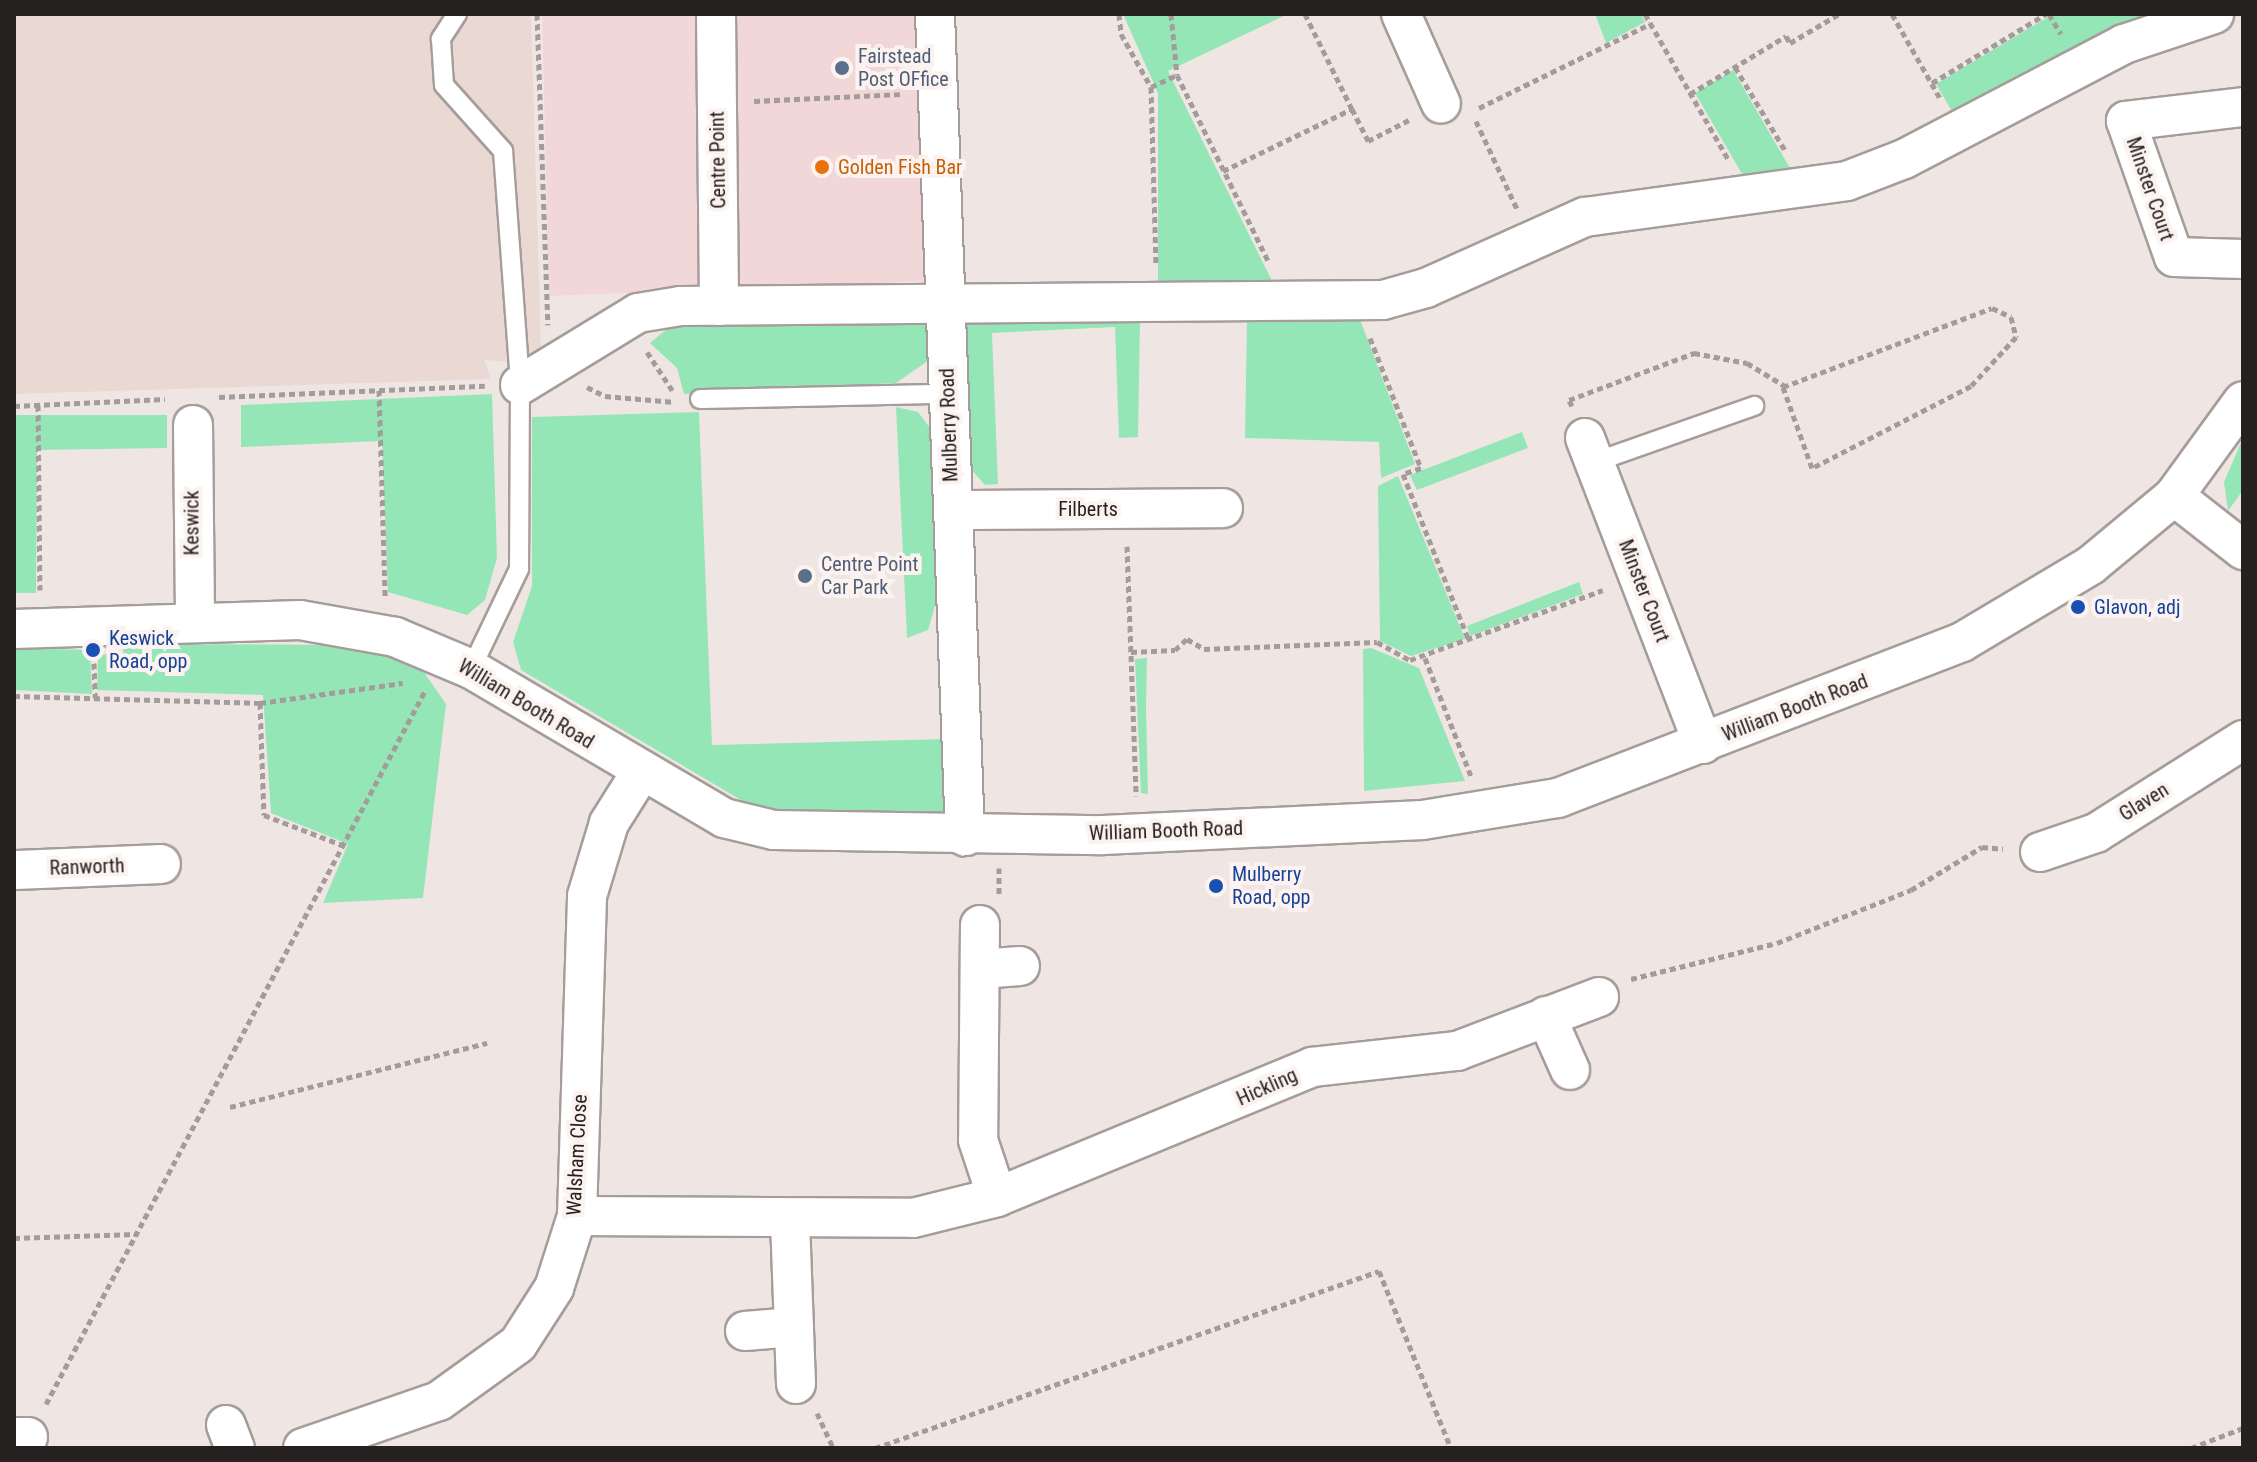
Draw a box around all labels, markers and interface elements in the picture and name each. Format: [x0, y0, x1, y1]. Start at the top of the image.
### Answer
place label: Fairstead Post OFfice [858, 44, 949, 91]
marker: Fairstead Post OFfice [833, 59, 851, 77]
street label: Centre Point [705, 111, 731, 209]
street label: Minster Court [2121, 134, 2179, 244]
place label: Golden Fish Bar [838, 155, 962, 179]
marker: Golden Fish Bar [813, 158, 831, 176]
street label: Mulberry Road [935, 368, 963, 482]
street label: Keswick [180, 491, 204, 555]
street label: Filberts [1058, 497, 1118, 521]
street label: Minster Court [1613, 536, 1675, 646]
place label: Centre Point Car Park [821, 552, 918, 599]
marker: Centre Point Car Park [796, 567, 814, 585]
place label: Glavon, adj [2094, 595, 2180, 619]
marker: Glavon, adj [2069, 598, 2087, 616]
place label: Keswick Road, opp [109, 626, 187, 673]
marker: Keswick Road, opp [84, 641, 102, 659]
street label: William Booth Road [454, 654, 598, 754]
street label: William Booth Road [1719, 669, 1871, 747]
street label: Glaven [2115, 778, 2173, 826]
street label: William Booth Road [1089, 816, 1243, 846]
street label: Ranworth [49, 854, 125, 880]
place label: Mulberry Road, opp [1232, 862, 1310, 909]
marker: Mulberry Road, opp [1207, 877, 1225, 895]
street label: Hickling [1233, 1063, 1301, 1111]
street label: Walsham Close [562, 1094, 592, 1216]

